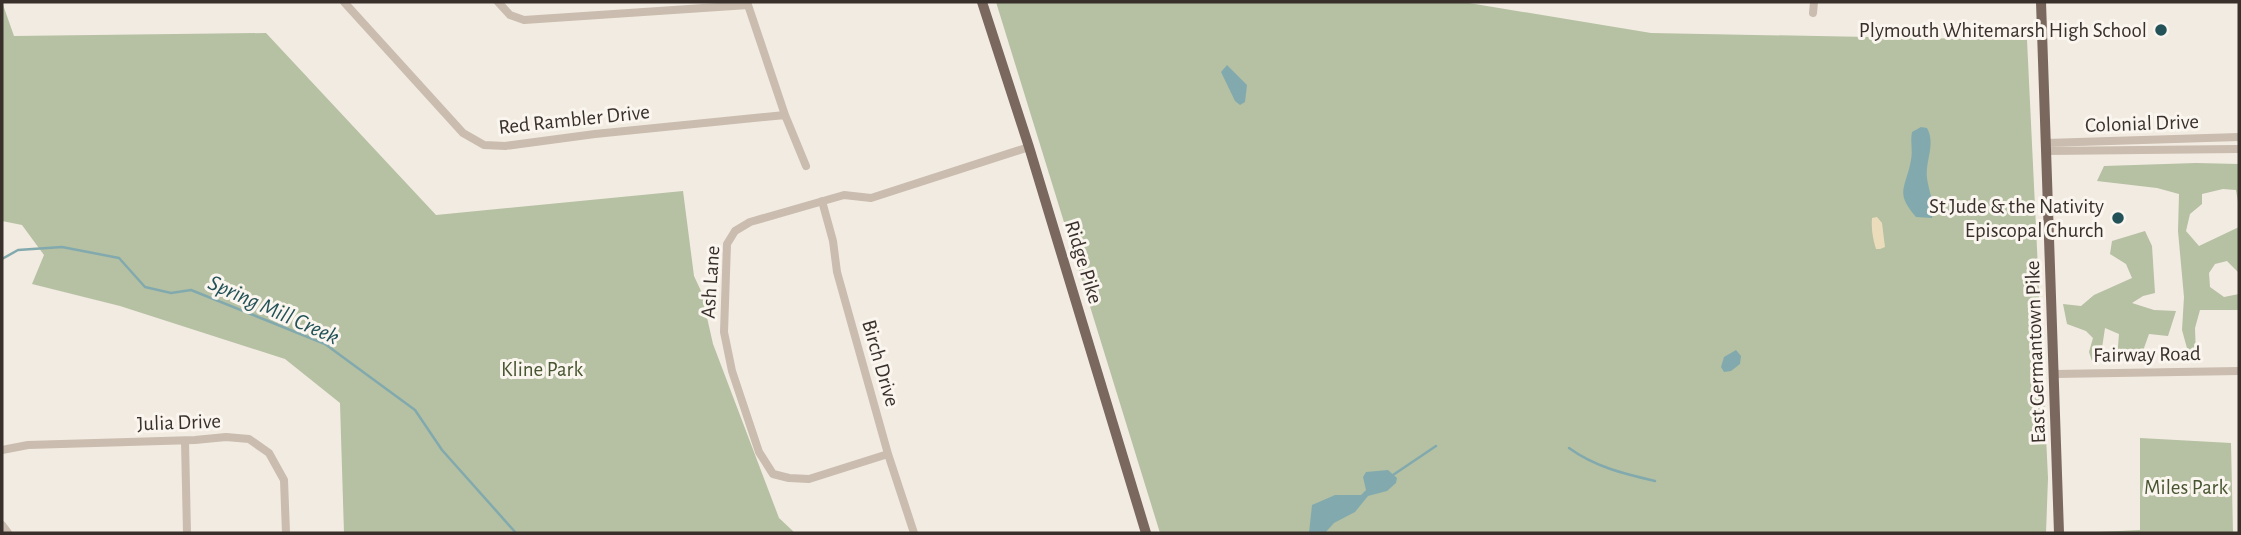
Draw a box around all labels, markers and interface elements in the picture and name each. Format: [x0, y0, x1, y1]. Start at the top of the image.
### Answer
place label: Plymouth Whitemarsh High School [1859, 20, 2147, 41]
marker: Plymouth Whitemarsh High School [2153, 22, 2169, 38]
street label: Red Rambler Drive [497, 101, 651, 138]
street label: Colonial Drive [2085, 111, 2199, 136]
place label: St Jude & the Nativity Episcopal Church [1929, 196, 2104, 241]
marker: St Jude & the Nativity Episcopal Church [2110, 210, 2126, 226]
street label: Ridge Pike [1061, 218, 1106, 306]
street label: Ash Lane [697, 245, 724, 319]
street label: East Germantown Pike [2022, 260, 2049, 444]
water label: Spring Mill Creek [204, 271, 343, 350]
street label: Birch Drive [858, 317, 903, 409]
street label: Fairway Road [2093, 343, 2201, 366]
park label: Kline Park [501, 359, 583, 380]
street label: Julia Drive [137, 411, 221, 434]
park label: Miles Park [2144, 477, 2228, 498]

